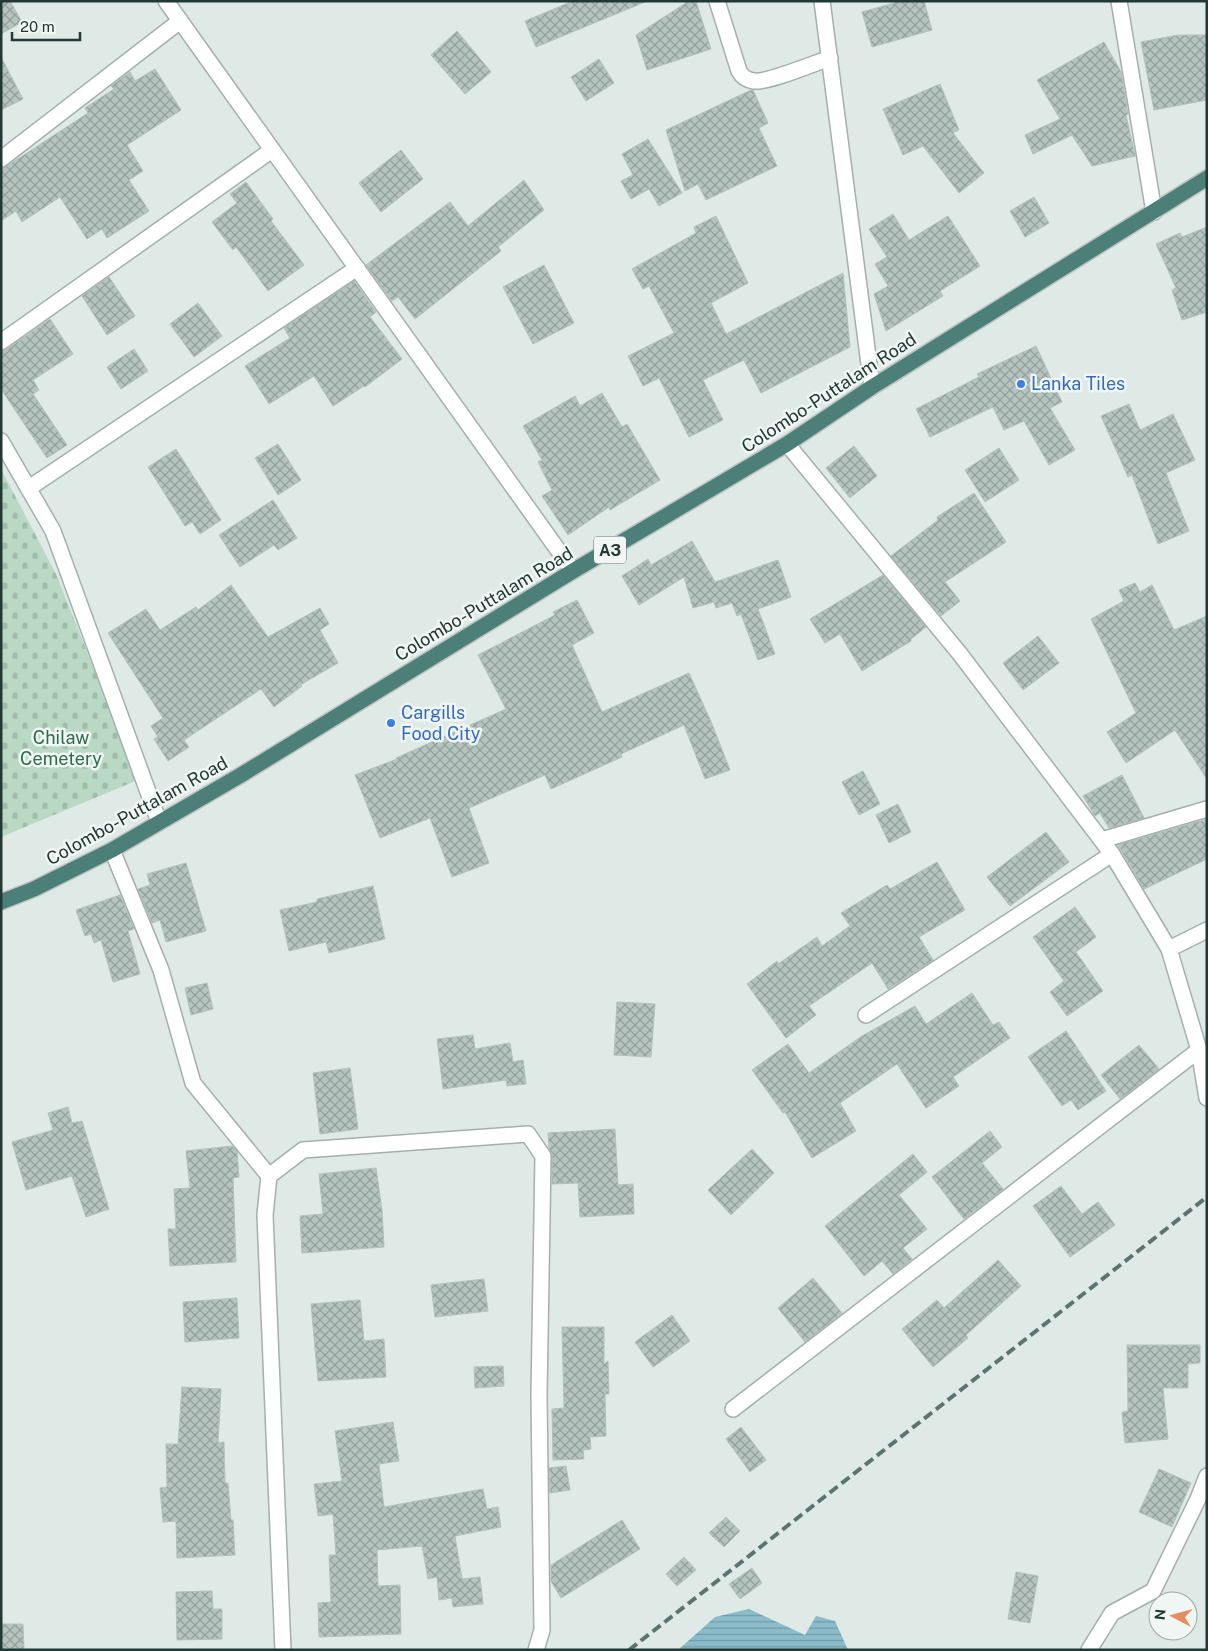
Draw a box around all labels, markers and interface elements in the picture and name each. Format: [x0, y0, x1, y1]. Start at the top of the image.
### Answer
scale bar [12, 10, 80, 42]
text: 20 m [20, 18, 55, 35]
street label: Colombo-Puttalam Road [737, 328, 920, 457]
place label: Lanka Tiles [1031, 373, 1125, 394]
marker: Lanka Tiles [1015, 378, 1027, 390]
road number: A3 [594, 536, 626, 564]
street label: Colombo-Puttalam Road [391, 542, 577, 665]
place label: Cargills Food City [401, 702, 481, 744]
marker: Cargills Food City [385, 717, 397, 729]
park label: Chilaw Cemetery [20, 727, 102, 769]
street label: Colombo-Puttalam Road [42, 752, 231, 869]
north arrow [1148, 1591, 1198, 1641]
text: N [1152, 1608, 1169, 1621]

